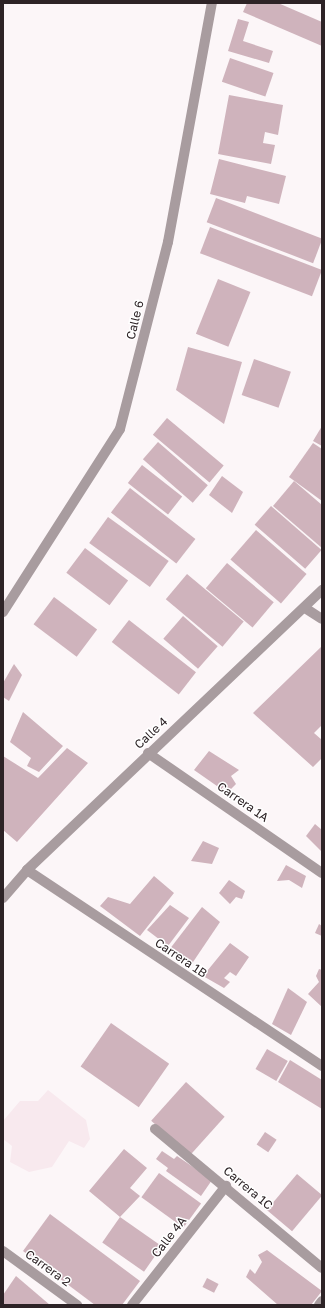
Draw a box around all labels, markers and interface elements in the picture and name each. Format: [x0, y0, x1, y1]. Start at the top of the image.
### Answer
street label: Calle 6 [123, 299, 147, 341]
street label: Calle 4 [132, 714, 170, 752]
street label: Carrera 1A [215, 779, 271, 825]
street label: Carrera 1B [152, 935, 210, 981]
street label: Carrera 1C [221, 1163, 275, 1213]
street label: Calle 4A [149, 1214, 189, 1260]
street label: Carrera 2 [23, 1247, 73, 1289]

